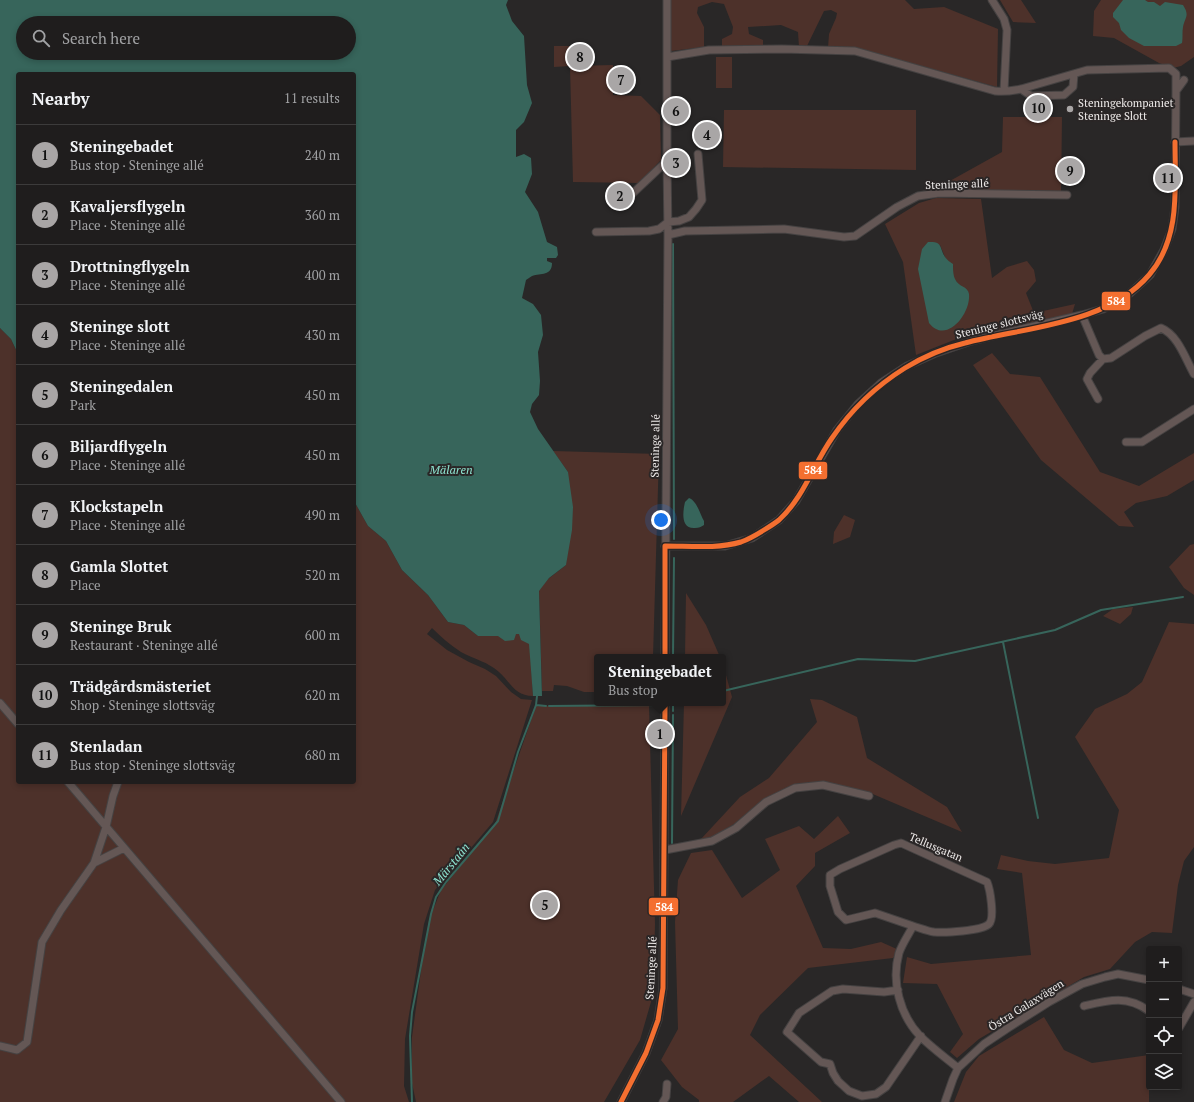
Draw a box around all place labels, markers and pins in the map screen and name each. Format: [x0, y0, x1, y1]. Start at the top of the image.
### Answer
pin: 8 [567, 42, 593, 72]
pin: 7 [608, 65, 634, 95]
pin: 10 [1025, 93, 1051, 123]
pin: 6 [663, 96, 689, 126]
place label: Steningekompaniet Steninge Slott [1078, 96, 1174, 123]
marker: Steningekompaniet Steninge Slott [1065, 104, 1075, 114]
pin: 4 [694, 120, 720, 150]
pin: 3 [663, 148, 689, 178]
pin: 9 [1057, 156, 1083, 186]
pin: 11 [1155, 163, 1181, 193]
pin: 2 [607, 181, 633, 211]
pin: 1 [647, 719, 673, 749]
pin: 5 [532, 890, 558, 920]

